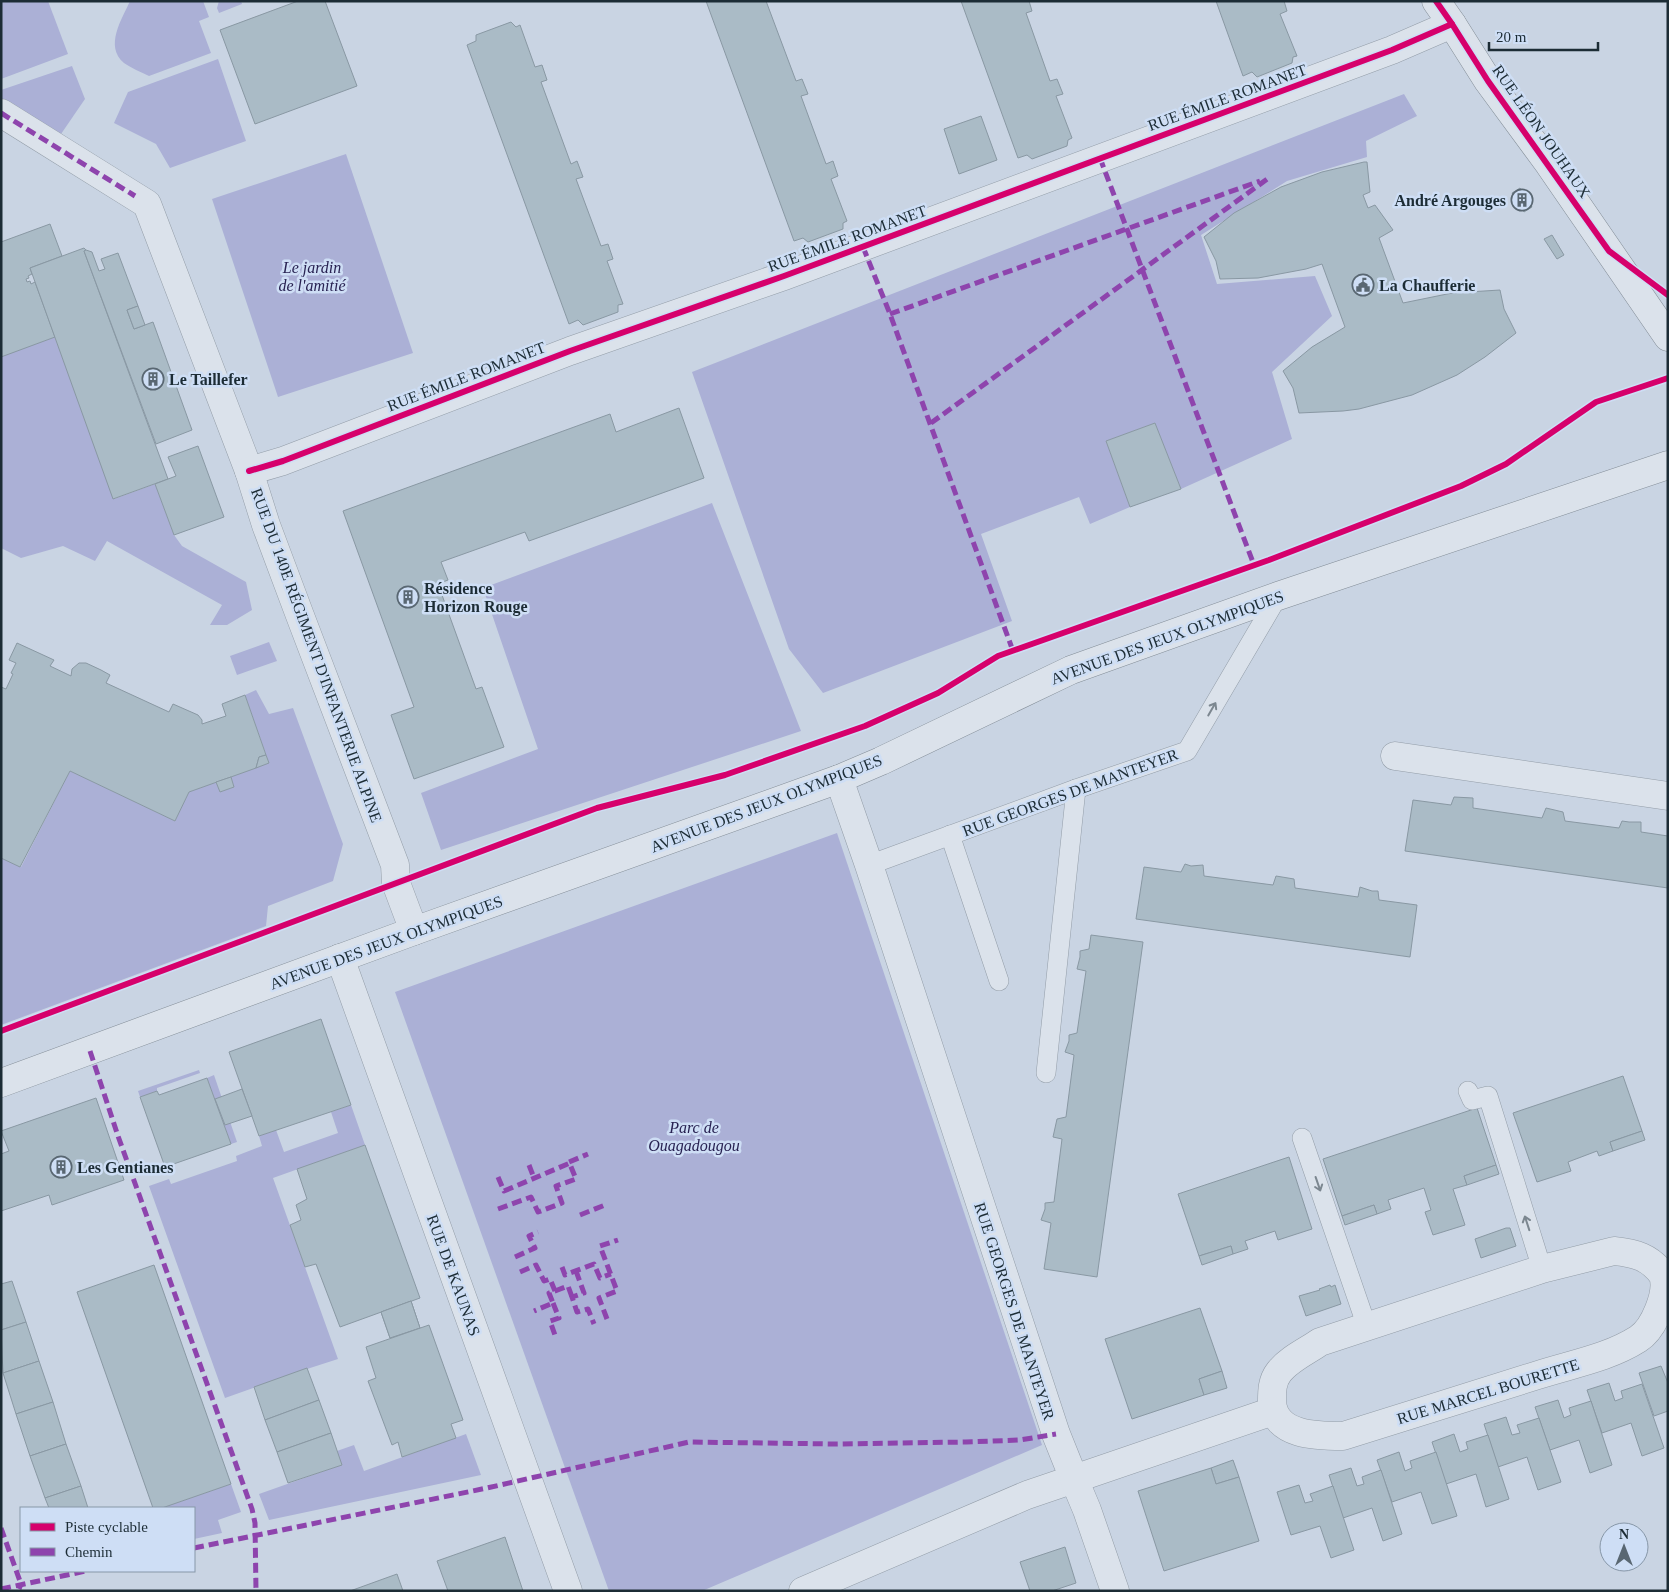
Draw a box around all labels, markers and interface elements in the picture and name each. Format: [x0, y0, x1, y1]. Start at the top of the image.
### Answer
scale bar [1489, 20, 1598, 52]
text: 20 m [1496, 29, 1527, 45]
street label: RUE ÉMILE ROMANET [1145, 60, 1309, 134]
street label: RUE LÉON JOUHAUX [1489, 61, 1595, 201]
building icon: André Argouges [1510, 188, 1534, 212]
place label: André Argouges [1394, 192, 1506, 210]
street label: RUE ÉMILE ROMANET [765, 201, 929, 275]
park label: Le jardin de l'amitié [279, 259, 346, 294]
public building icon: La Chaufferie [1351, 273, 1375, 297]
place label: La Chaufferie [1379, 277, 1475, 294]
street label: RUE ÉMILE ROMANET [384, 337, 548, 415]
building icon: Le Taillefer [141, 367, 165, 391]
place label: Le Taillefer [169, 371, 248, 388]
street label: RUE DU 140E RÉGIMENT D'INFANTERIE ALPINE [248, 485, 386, 825]
place label: Résidence Horizon Rouge [424, 580, 528, 616]
building icon: Résidence Horizon Rouge [396, 585, 420, 609]
street label: AVENUE DES JEUX OLYMPIQUES [1048, 587, 1286, 688]
one-way arrow [1207, 702, 1217, 717]
street label: RUE GEORGES DE MANTEYER [960, 745, 1181, 839]
street label: AVENUE DES JEUX OLYMPIQUES [648, 751, 884, 856]
street label: AVENUE DES JEUX OLYMPIQUES [267, 892, 505, 993]
park label: Parc de Ouagadougou [648, 1119, 740, 1155]
building icon: Les Gentianes [49, 1155, 73, 1179]
place label: Les Gentianes [77, 1159, 173, 1176]
one-way arrow [1314, 1176, 1323, 1191]
street label: RUE GEORGES DE MANTEYER [971, 1200, 1058, 1423]
street label: RUE DE KAUNAS [424, 1212, 483, 1338]
one-way arrow [1522, 1215, 1532, 1231]
street label: RUE MARCEL BOURETTE [1395, 1356, 1581, 1427]
legend [20, 1507, 195, 1572]
text: Piste cyclable [65, 1519, 148, 1535]
north arrow [1599, 1522, 1649, 1572]
text: N [1619, 1527, 1629, 1542]
text: Chemin [65, 1544, 113, 1560]

